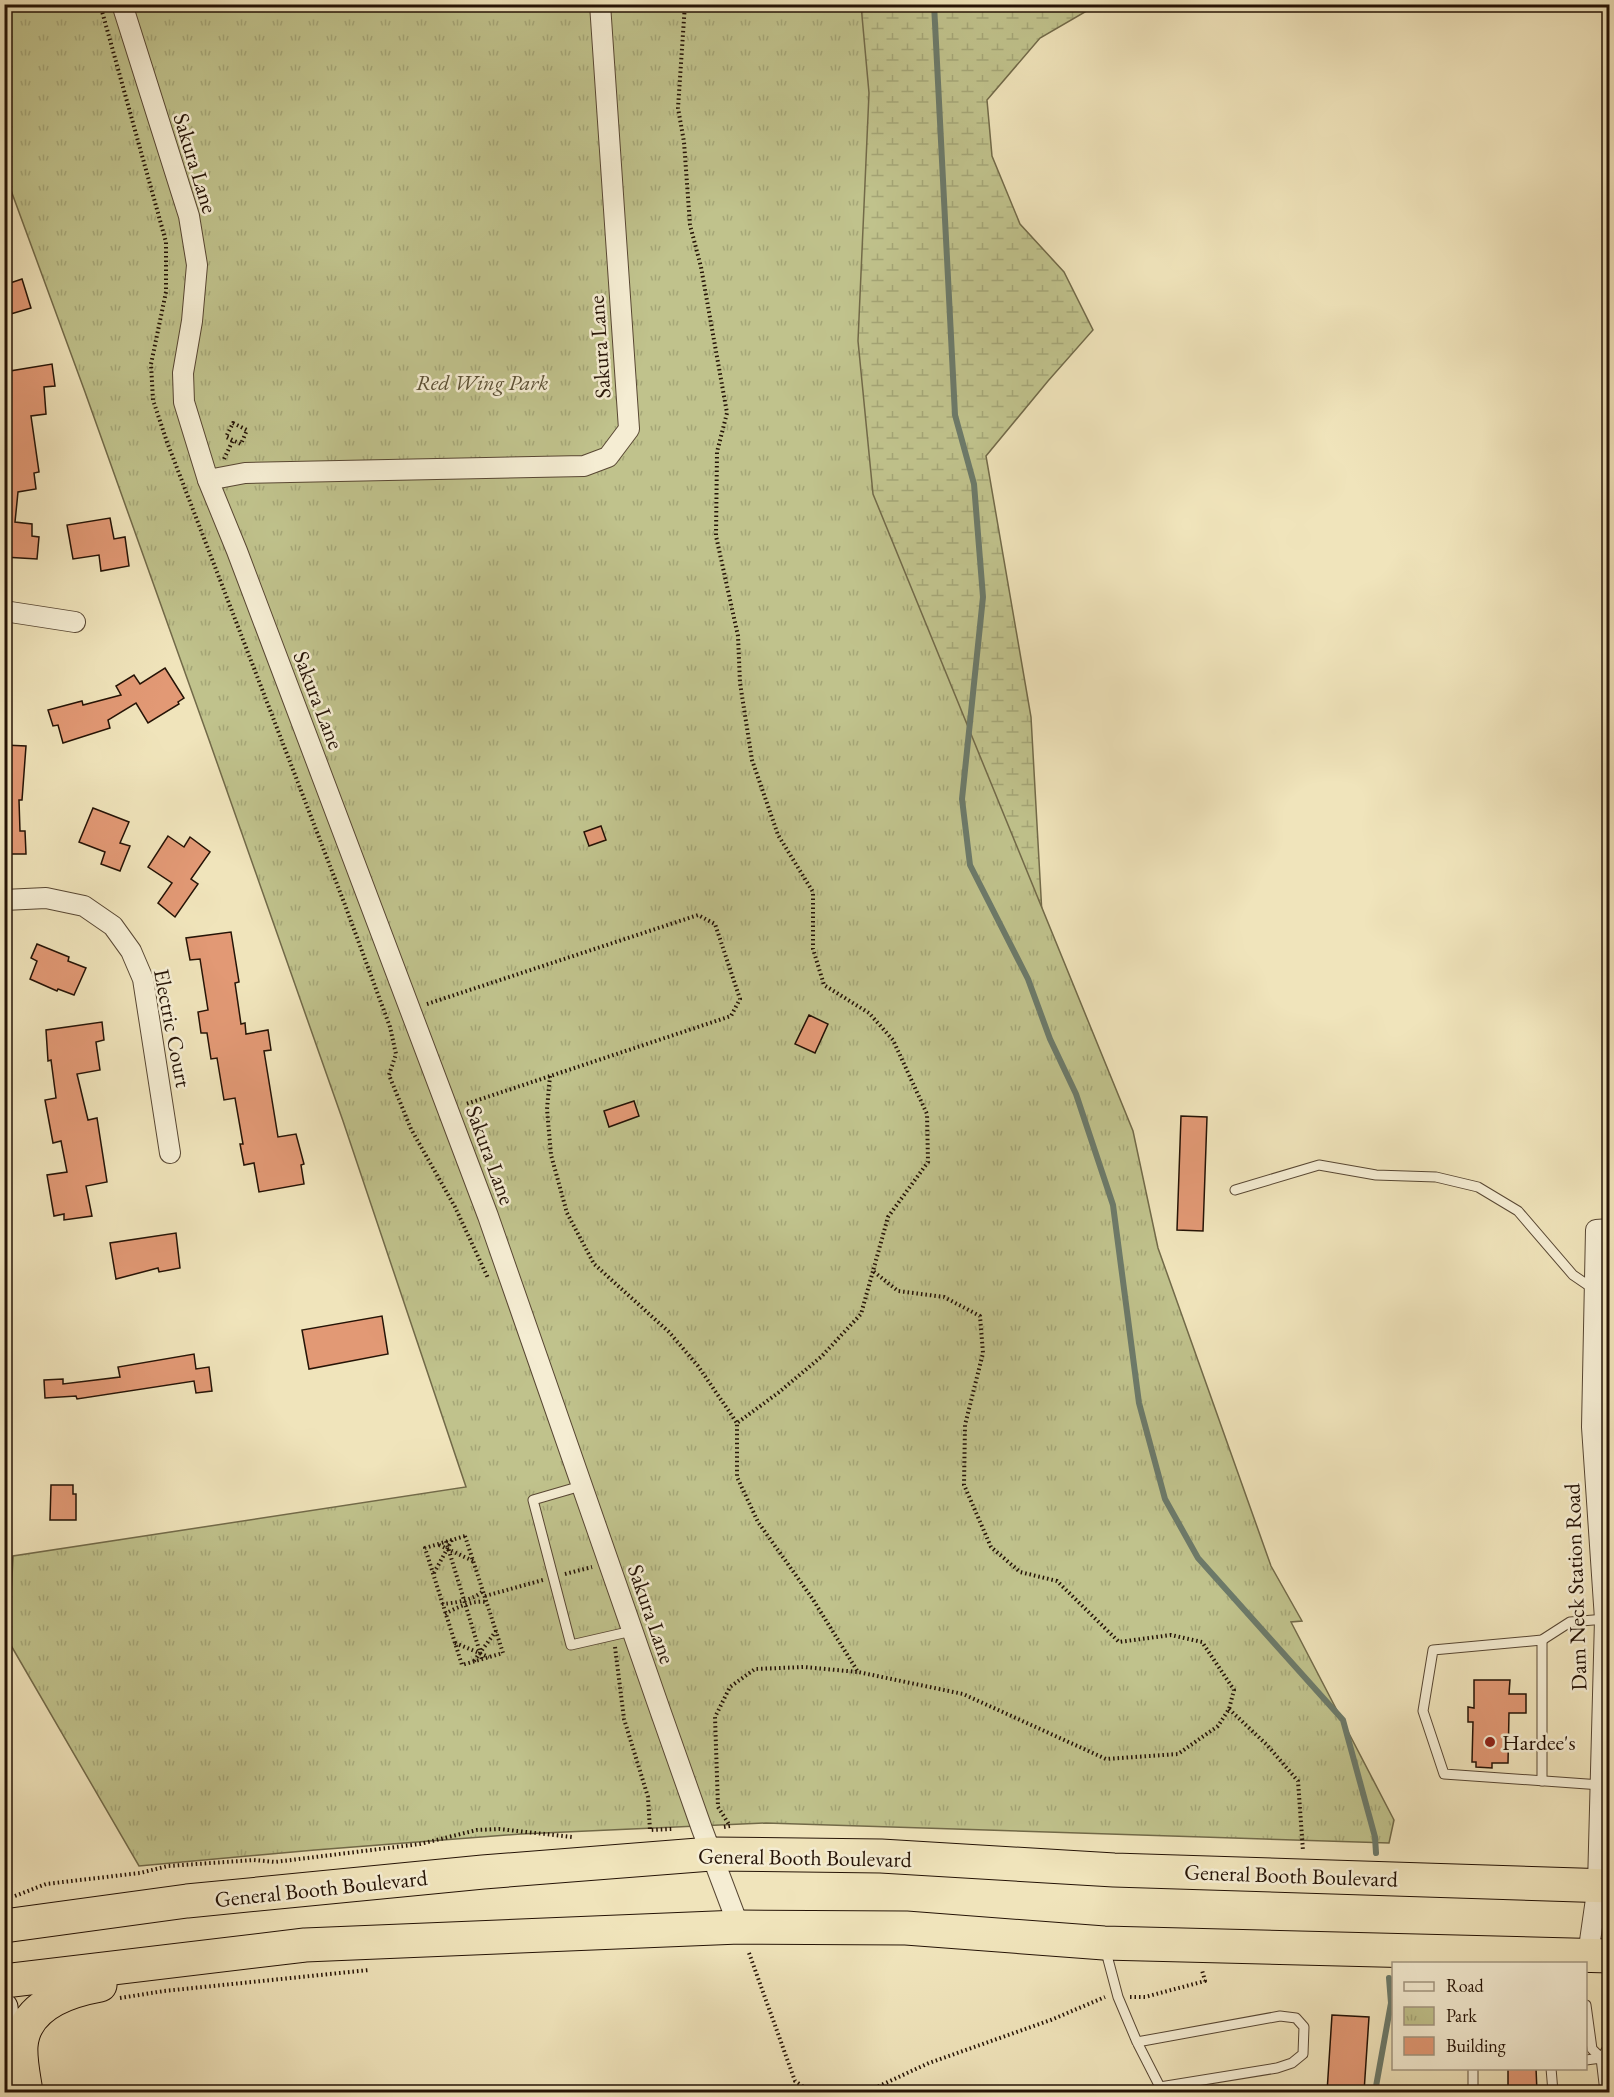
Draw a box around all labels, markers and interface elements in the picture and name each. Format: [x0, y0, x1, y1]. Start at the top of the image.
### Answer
street label: Sakura Lane [167, 110, 225, 217]
street label: Sakura Lane [581, 294, 618, 399]
park label: Red Wing Park [416, 368, 548, 397]
street label: Sakura Lane [286, 647, 351, 754]
street label: Electric Court [147, 966, 198, 1090]
street label: Sakura Lane [459, 1102, 522, 1209]
street label: Dam Neck Station Road [1557, 1482, 1594, 1691]
street label: Sakura Lane [621, 1561, 682, 1668]
place label: Hardee's [1502, 1728, 1576, 1757]
marker: Hardee's [1483, 1735, 1497, 1749]
street label: General Booth Boulevard [698, 1841, 913, 1874]
street label: General Booth Boulevard [1184, 1857, 1399, 1894]
street label: General Booth Boulevard [213, 1863, 430, 1914]
legend [1392, 1962, 1587, 2070]
text: Road [1446, 1974, 1485, 1997]
text: Park [1446, 2004, 1477, 2027]
text: Building [1446, 2034, 1506, 2057]

